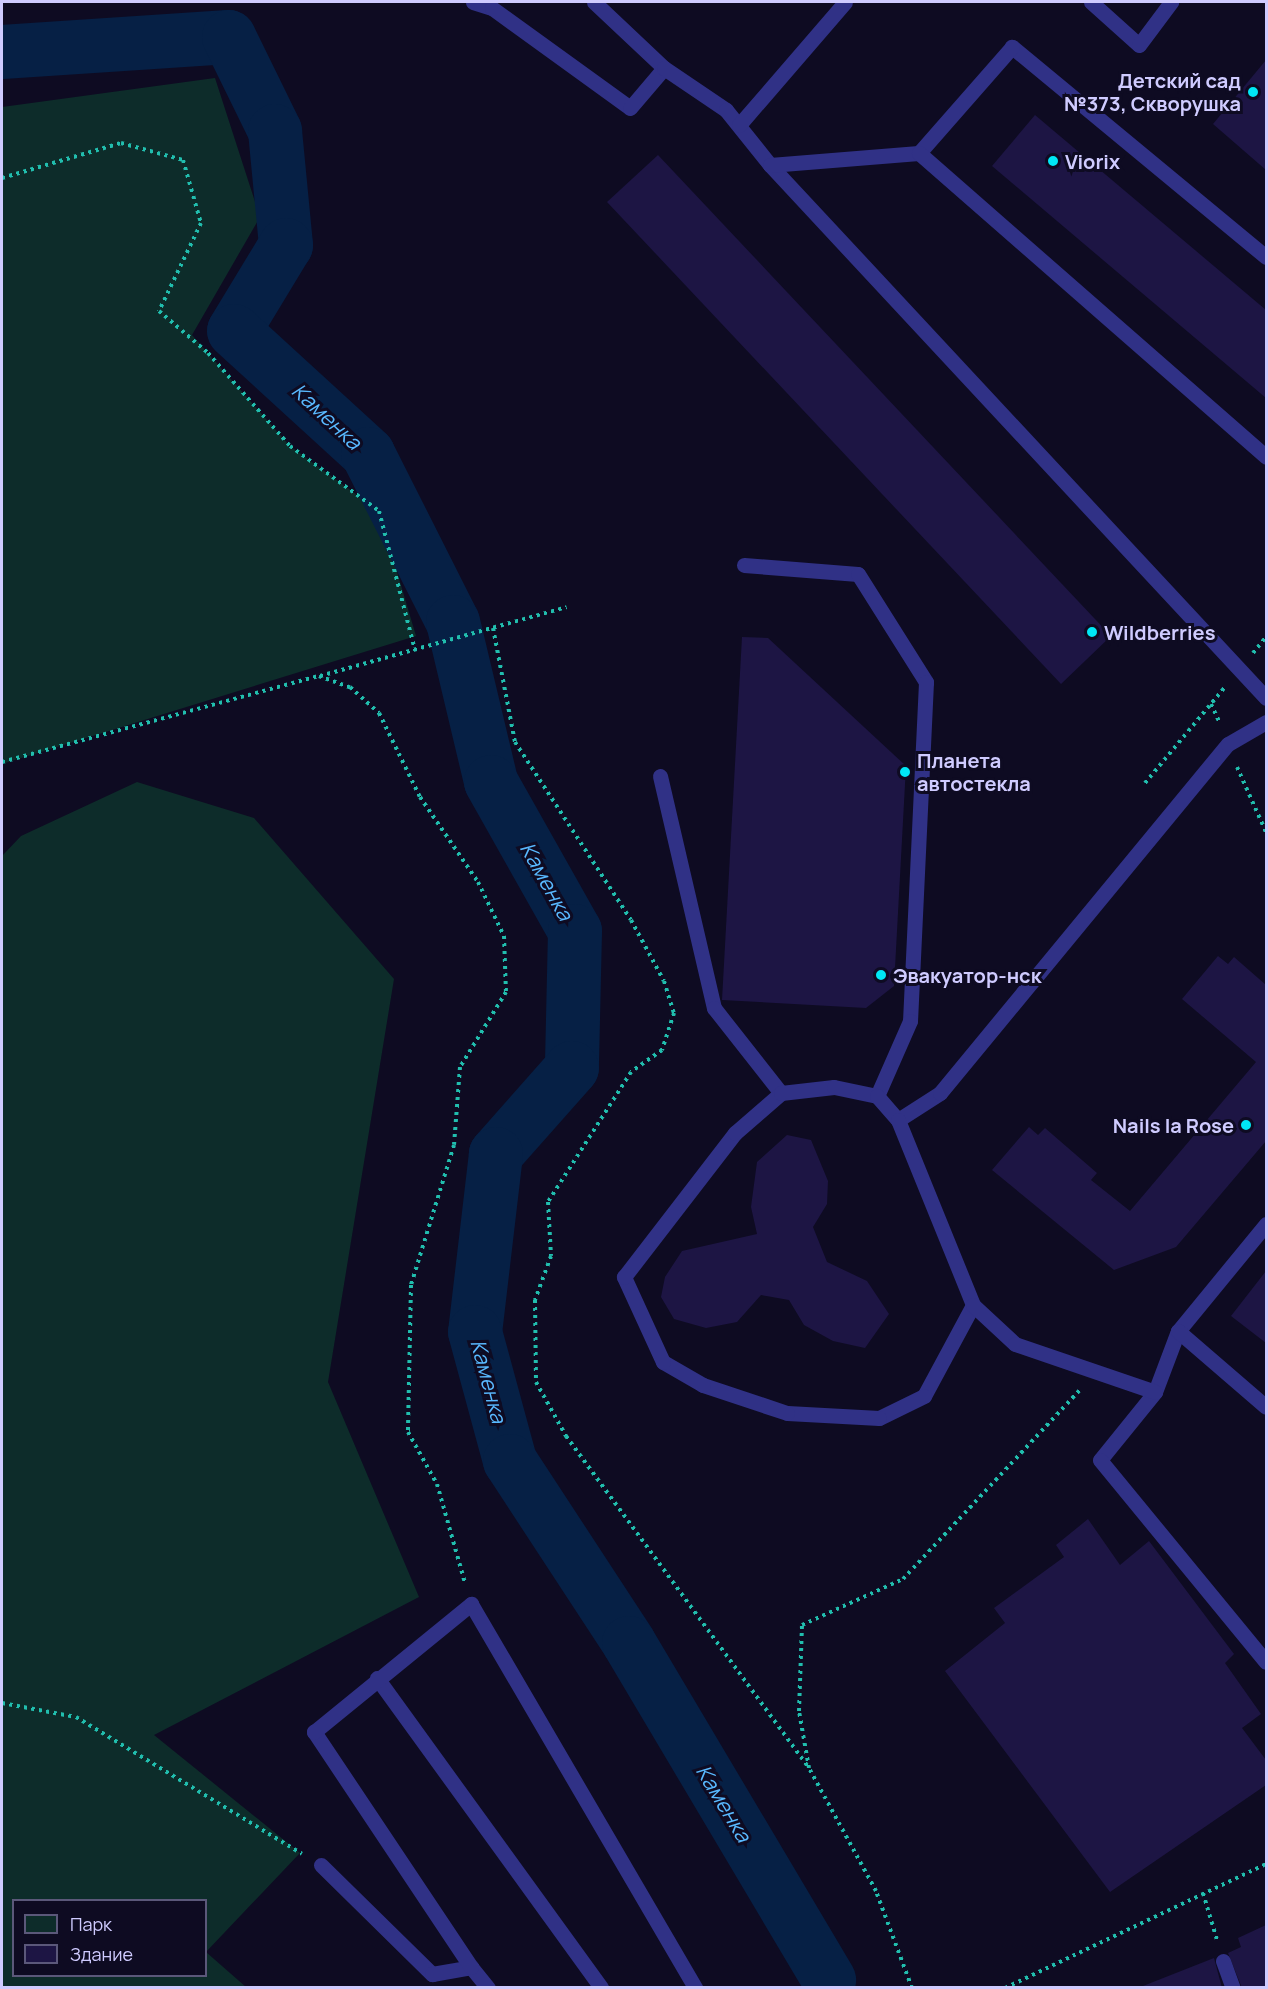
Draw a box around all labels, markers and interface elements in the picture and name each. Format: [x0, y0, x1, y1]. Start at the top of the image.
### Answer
place label: Детский сад №373, Скворушка [1064, 68, 1241, 115]
marker: Детский сад №373, Скворушка [1246, 85, 1260, 99]
place label: Viorix [1065, 149, 1120, 173]
marker: Viorix [1046, 154, 1060, 168]
water label: Каменка [287, 378, 367, 454]
place label: Wildberries [1104, 620, 1215, 644]
marker: Wildberries [1085, 625, 1099, 639]
place label: Планета автостекла [917, 748, 1031, 795]
marker: Планета автостекла [898, 765, 912, 779]
water label: Каменка [515, 838, 579, 924]
place label: Эвакуатор-нск [893, 963, 1041, 987]
marker: Эвакуатор-нск [874, 968, 888, 982]
place label: Nails la Rose [1113, 1113, 1234, 1137]
marker: Nails la Rose [1239, 1118, 1253, 1132]
water label: Каменка [466, 1336, 512, 1426]
water label: Каменка [691, 1760, 757, 1846]
legend [12, 1899, 207, 1977]
text: Парк [70, 1912, 112, 1936]
text: Здание [70, 1942, 133, 1966]

